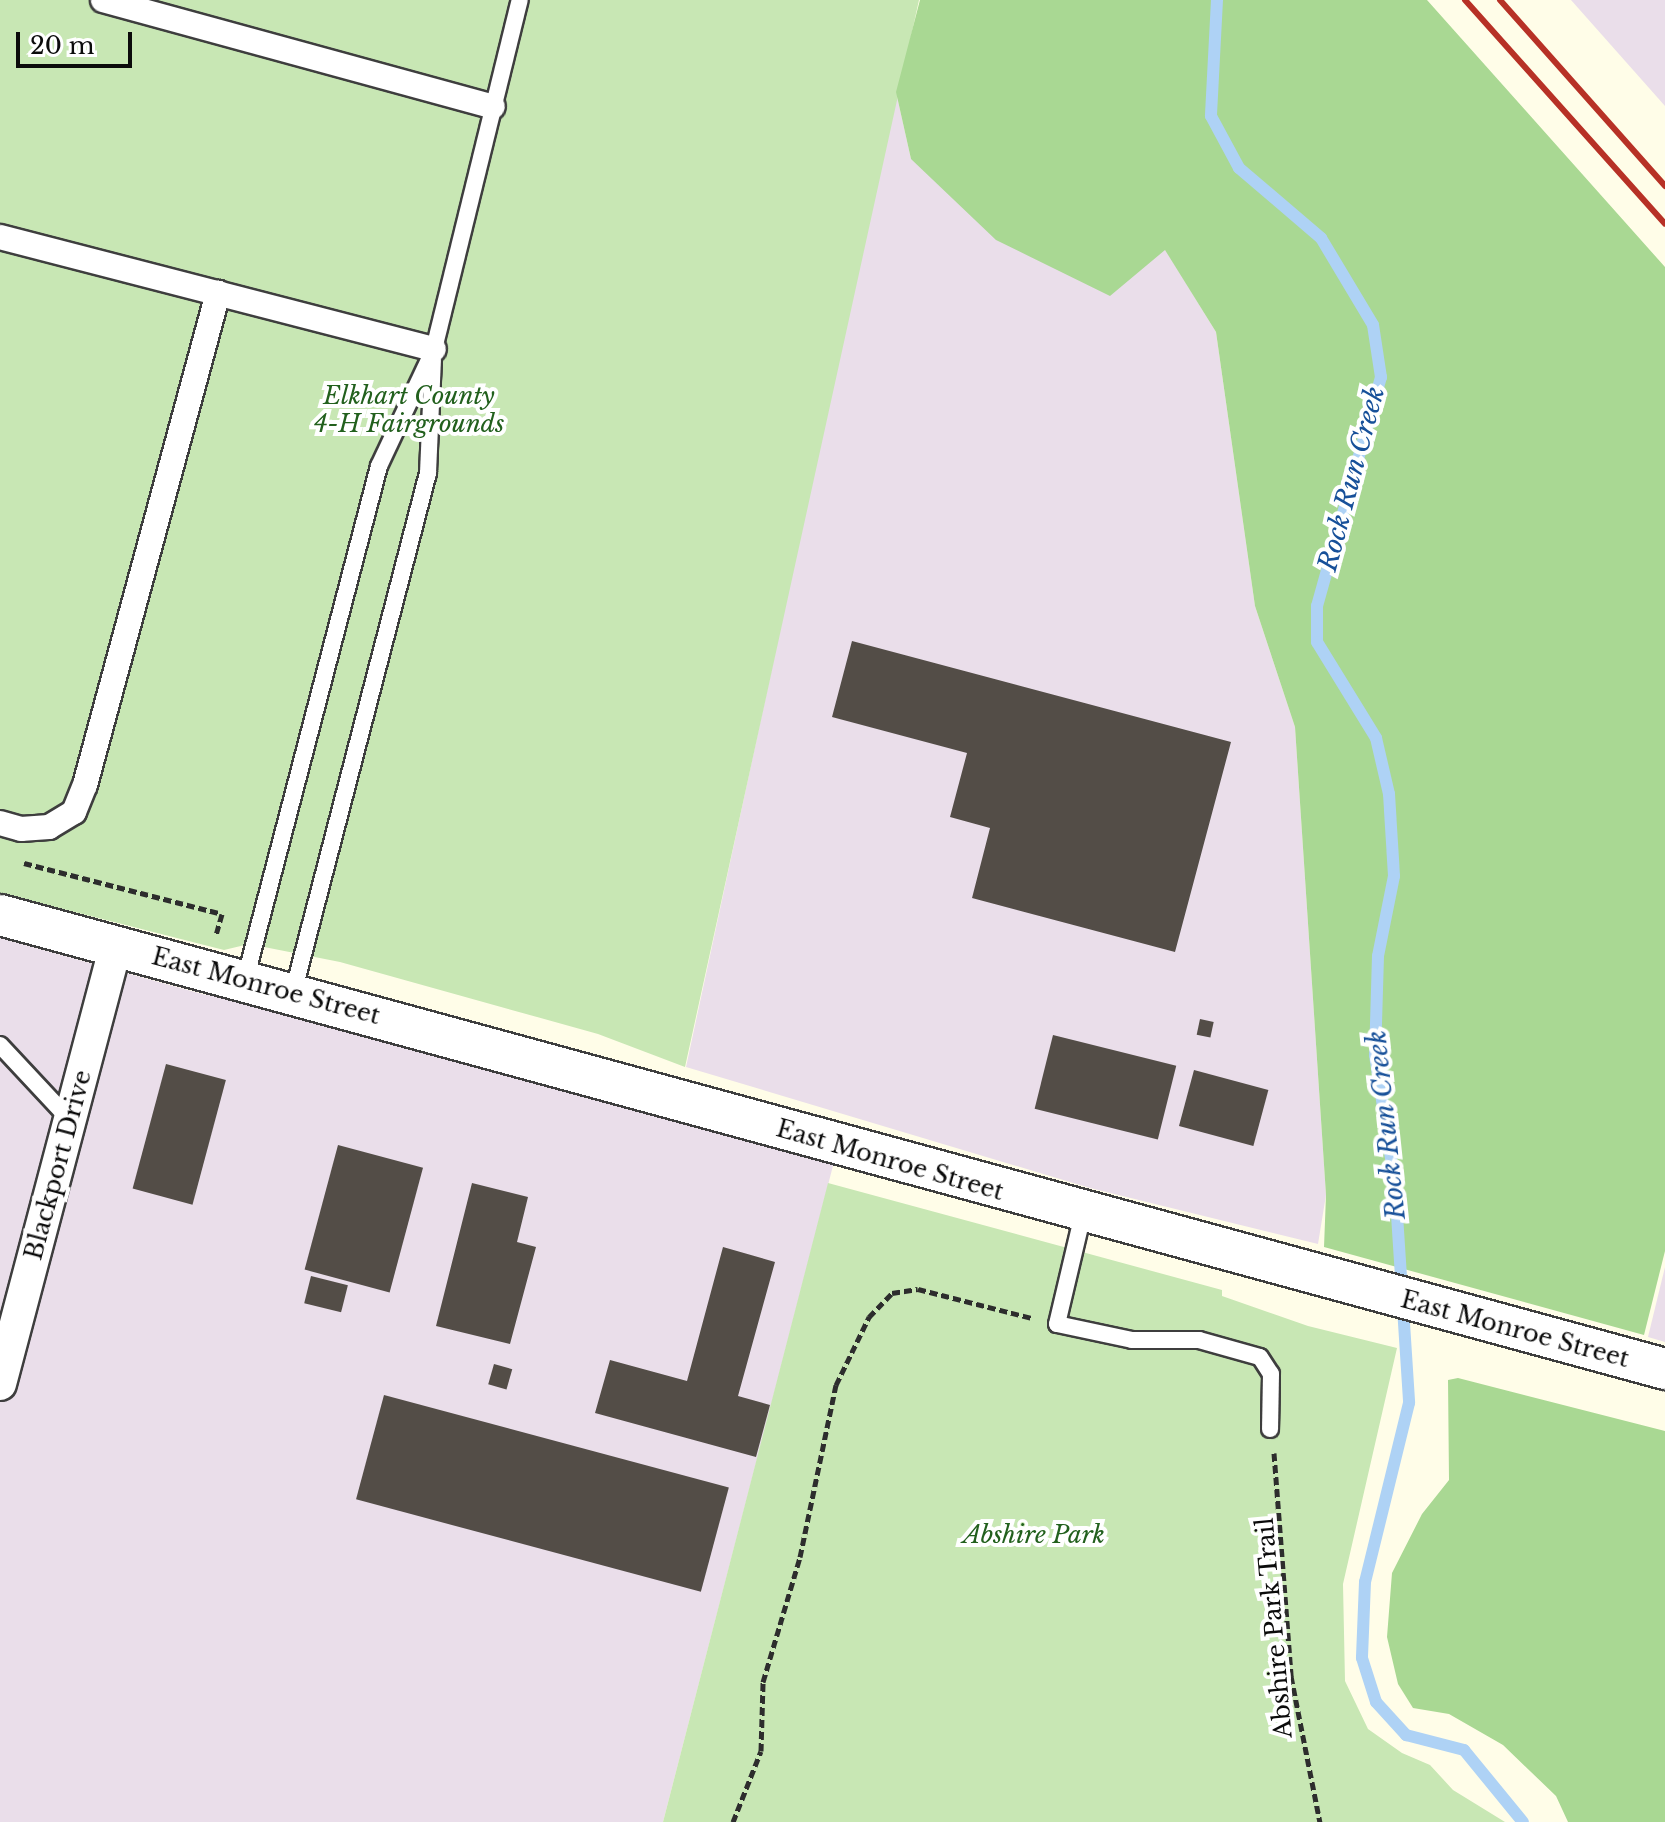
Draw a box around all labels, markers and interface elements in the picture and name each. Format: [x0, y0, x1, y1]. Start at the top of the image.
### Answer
scale bar [20, 16, 136, 66]
text: 20 m [30, 31, 95, 60]
park label: Elkhart County 4-H Fairgrounds [314, 382, 504, 438]
water label: Rock Run Creek [1312, 383, 1392, 575]
street label: East Monroe Street [149, 942, 383, 1030]
water label: Rock Run Creek [1362, 1028, 1412, 1222]
street label: Blackport Drive [19, 1067, 97, 1263]
street label: East Monroe Street [773, 1114, 1007, 1206]
street label: East Monroe Street [1398, 1285, 1632, 1373]
street label: Abshire Park Trail [1250, 1516, 1298, 1740]
park label: Abshire Park [963, 1521, 1105, 1549]

